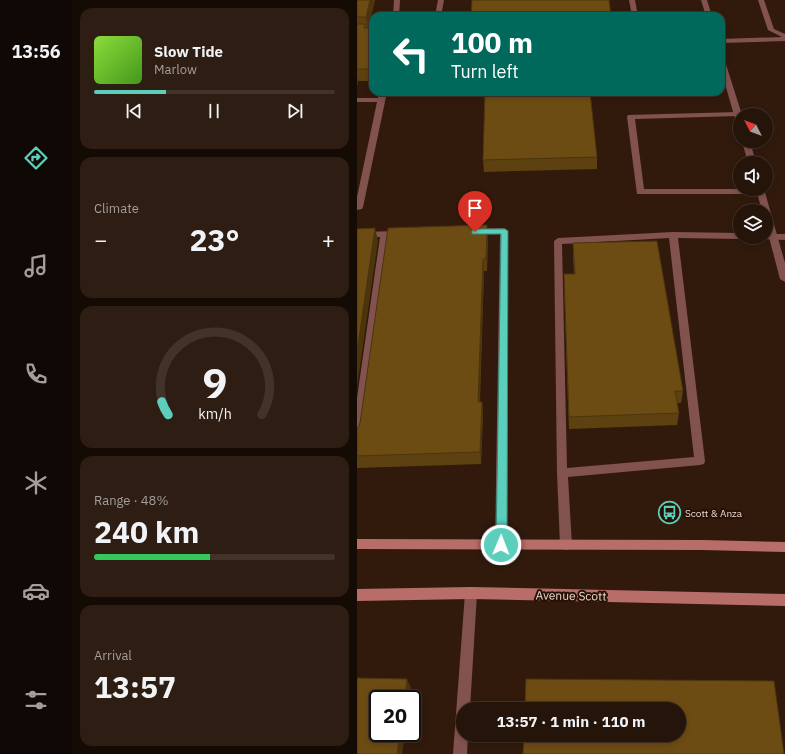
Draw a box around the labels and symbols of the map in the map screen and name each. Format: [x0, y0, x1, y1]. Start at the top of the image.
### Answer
north arrow [733, 108, 773, 148]
pin [458, 191, 492, 232]
bus stop icon: Scott & Anza [656, 500, 682, 526]
place label: Scott & Anza [685, 507, 743, 520]
position arrow [480, 524, 522, 566]
street label: Avenue Scott [535, 587, 607, 604]
speed limit sign: 20 [369, 690, 421, 742]

